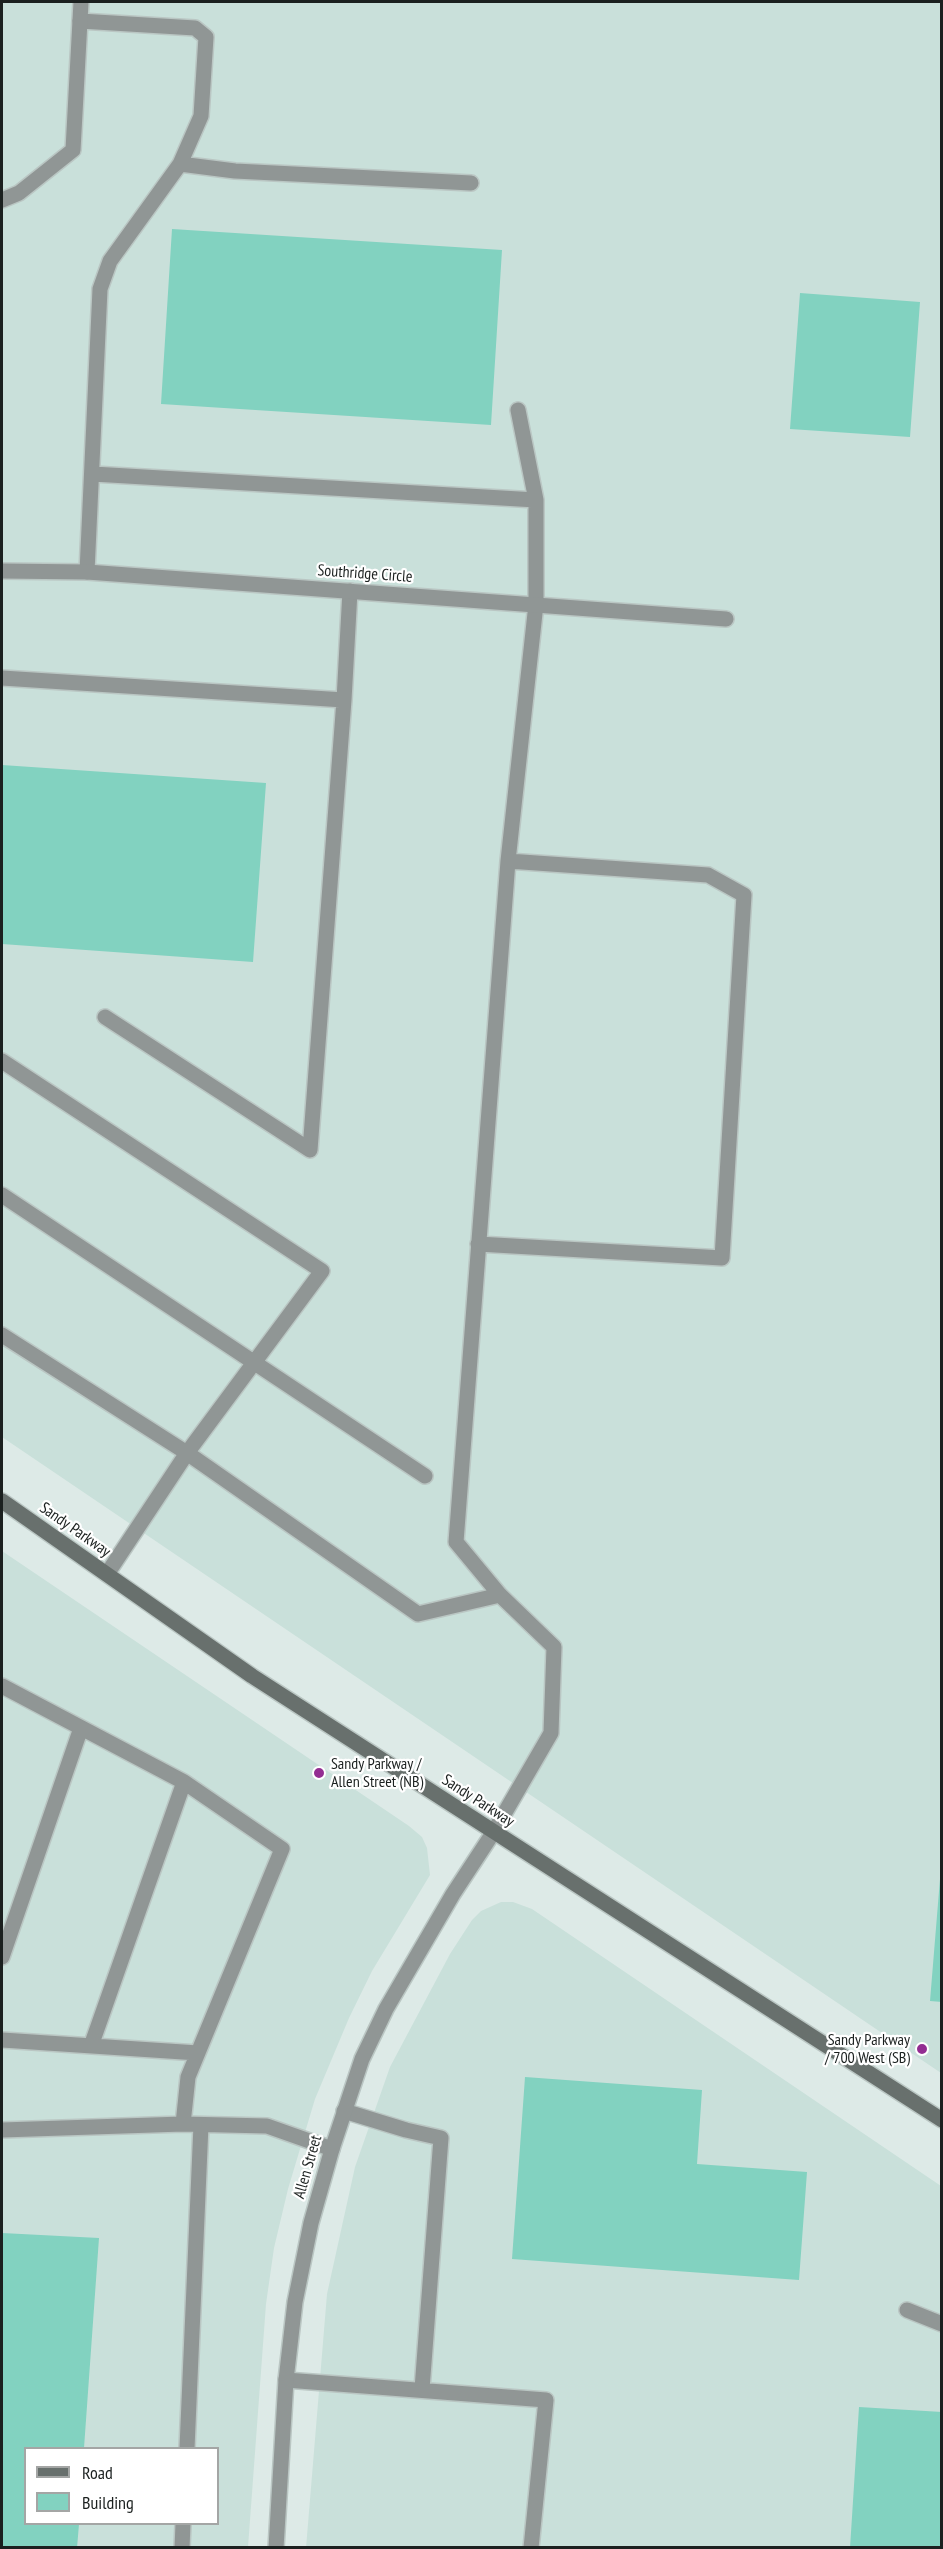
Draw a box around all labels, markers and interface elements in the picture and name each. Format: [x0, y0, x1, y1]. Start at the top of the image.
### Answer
street label: Southridge Circle [317, 561, 413, 587]
street label: Sandy Parkway [36, 1499, 114, 1561]
place label: Sandy Parkway / Allen Street (NB) [331, 1754, 423, 1792]
marker: Sandy Parkway / Allen Street (NB) [312, 1766, 326, 1780]
street label: Sandy Parkway [438, 1771, 518, 1831]
place label: Sandy Parkway / 700 West (SB) [825, 2030, 910, 2068]
marker: Sandy Parkway / 700 West (SB) [915, 2042, 929, 2056]
street label: Allen Street [290, 2133, 326, 2201]
legend [24, 2447, 219, 2525]
text: Road [82, 2461, 113, 2484]
text: Building [82, 2491, 134, 2514]

